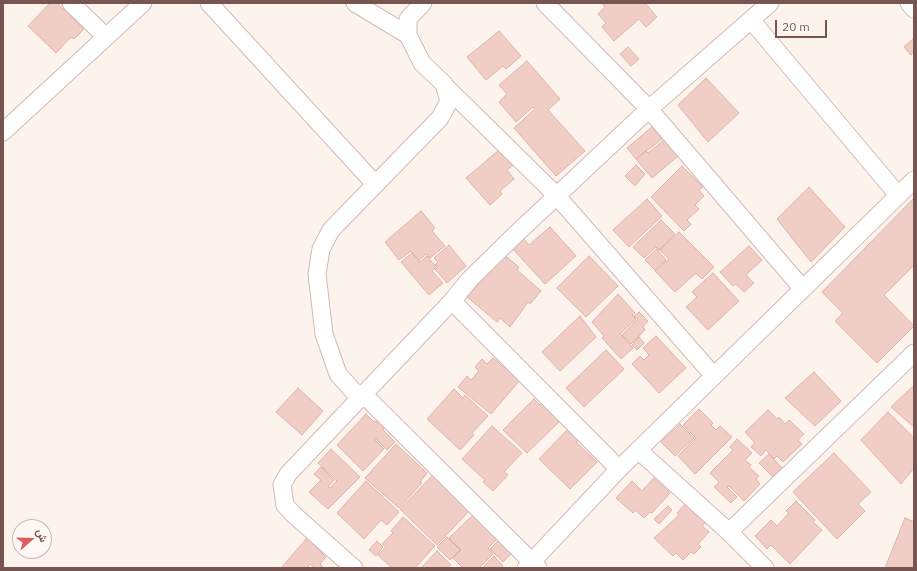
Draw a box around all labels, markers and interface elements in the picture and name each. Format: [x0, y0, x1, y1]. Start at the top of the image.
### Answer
scale bar [777, 12, 829, 38]
text: 20 m [782, 19, 810, 34]
north arrow [12, 519, 52, 559]
text: ش [33, 527, 51, 544]

